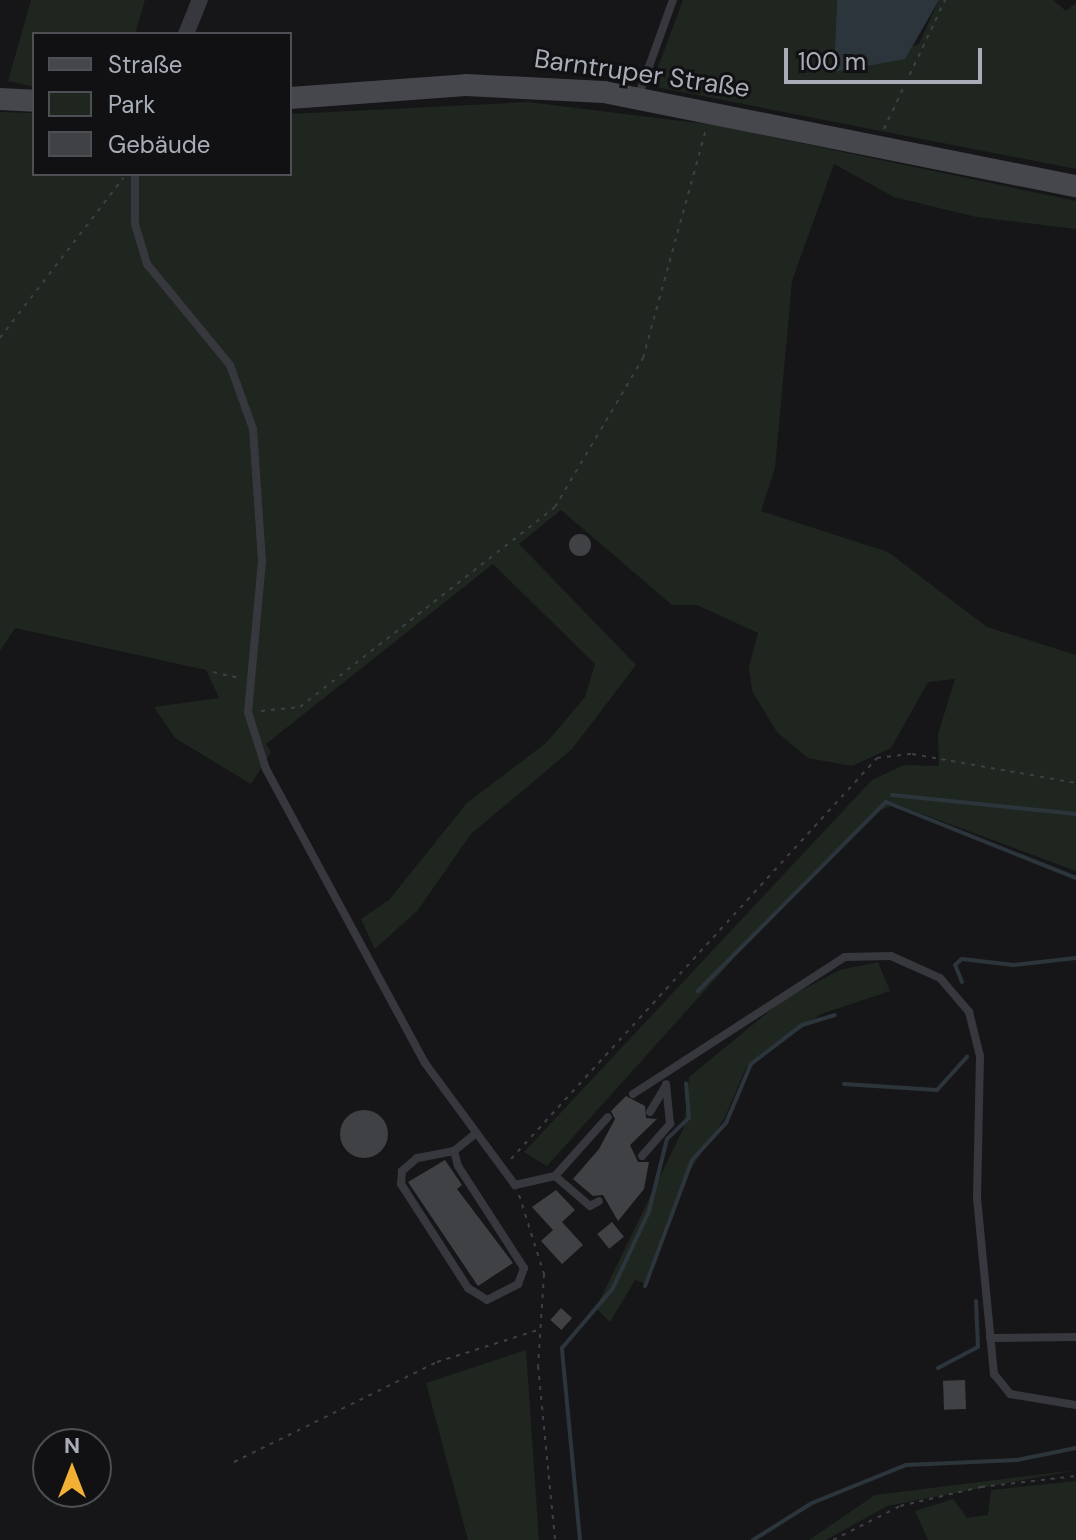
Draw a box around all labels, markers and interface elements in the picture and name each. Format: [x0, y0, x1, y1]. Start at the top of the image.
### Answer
legend [32, 32, 292, 176]
scale bar [788, 32, 986, 82]
street label: Barntruper Straße [532, 43, 752, 105]
text: 100 m [798, 46, 866, 77]
text: Straße [108, 49, 182, 80]
text: Park [108, 89, 155, 120]
text: Gebäude [108, 129, 210, 160]
north arrow [32, 1428, 112, 1508]
text: N [64, 1431, 80, 1460]

